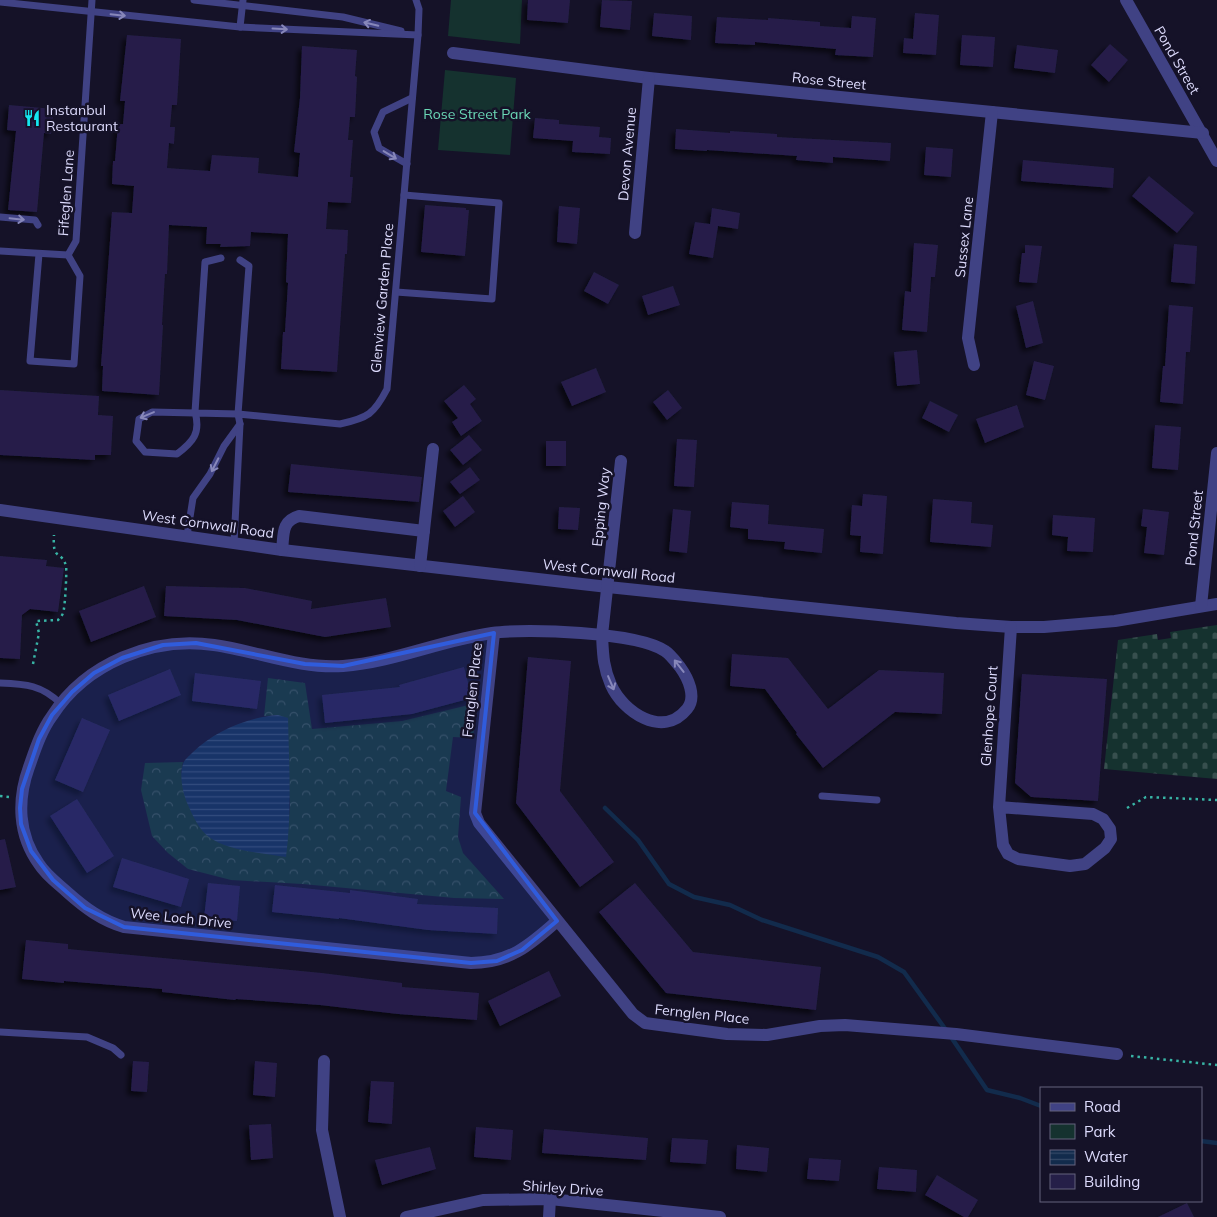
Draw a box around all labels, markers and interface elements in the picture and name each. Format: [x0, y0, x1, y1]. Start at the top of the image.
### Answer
one-way arrow [110, 10, 126, 19]
one-way arrow [363, 19, 379, 28]
street label: Pond Street [1150, 23, 1204, 97]
one-way arrow [272, 24, 288, 33]
street label: Rose Street [791, 68, 867, 94]
place label: Instanbul Restaurant [46, 101, 118, 135]
park label: Rose Street Park [423, 105, 532, 123]
street label: Devon Avenue [614, 106, 640, 202]
restaurant icon: Instanbul Restaurant [22, 108, 42, 128]
street label: Fifeglen Lane [54, 149, 78, 237]
one-way arrow [383, 150, 397, 160]
street label: Sussex Lane [951, 196, 977, 278]
one-way arrow [9, 214, 25, 224]
street label: Glenview Garden Place [366, 222, 398, 374]
one-way arrow [140, 411, 155, 420]
one-way arrow [210, 457, 219, 472]
street label: Epping Way [588, 466, 614, 547]
street label: Pond Street [1181, 489, 1207, 567]
street label: West Cornwall Road [141, 506, 275, 542]
street label: West Cornwall Road [542, 555, 676, 587]
street label: Fernglen Place [458, 642, 486, 738]
one-way arrow [673, 660, 684, 673]
street label: Glenhope Court [977, 665, 1001, 767]
one-way arrow [606, 675, 616, 690]
street label: Wee Loch Drive [129, 904, 233, 932]
street label: Fernglen Place [654, 1000, 750, 1028]
legend [1040, 1087, 1202, 1202]
text: Road [1084, 1097, 1121, 1116]
text: Park [1084, 1122, 1116, 1141]
text: Water [1084, 1147, 1128, 1166]
text: Building [1084, 1172, 1140, 1191]
street label: Shirley Drive [522, 1176, 604, 1200]

